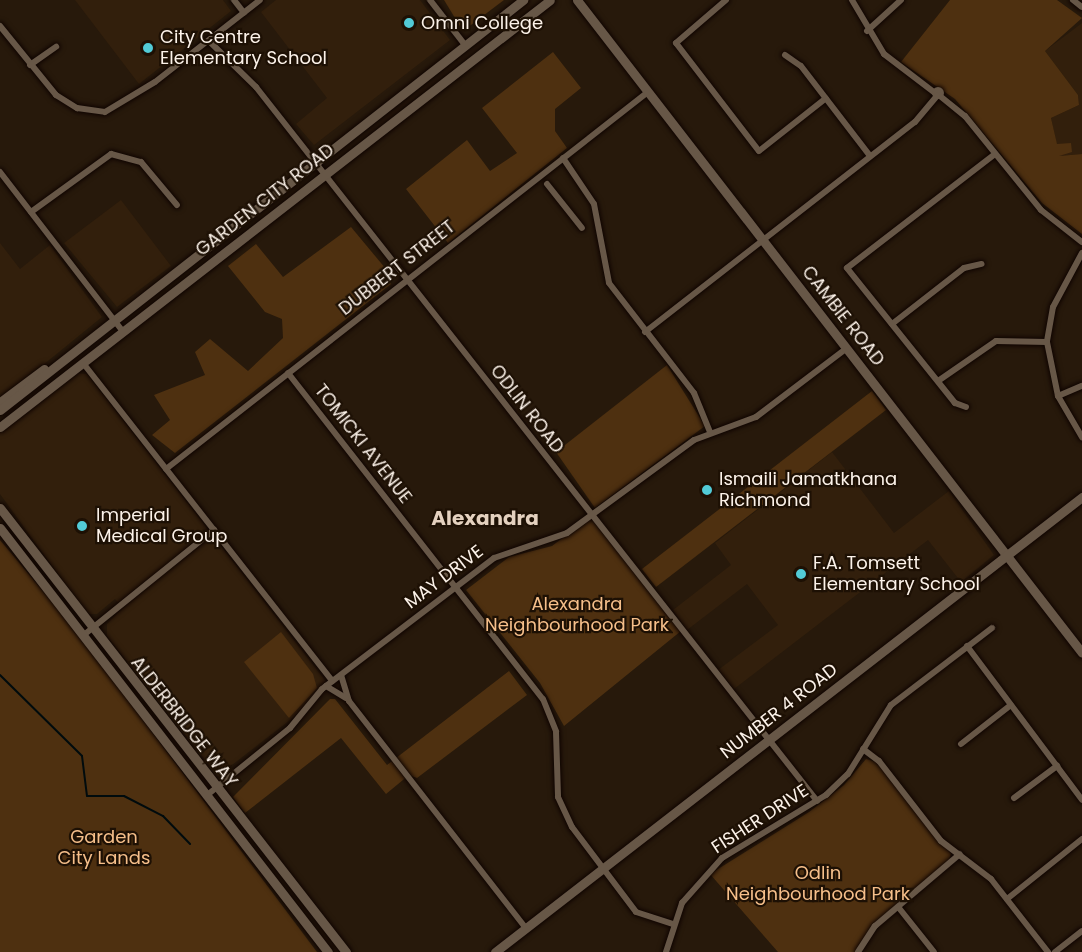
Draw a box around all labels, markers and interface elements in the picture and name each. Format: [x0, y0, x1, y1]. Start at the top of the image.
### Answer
place label: Omni College [421, 12, 543, 34]
marker: Omni College [402, 16, 416, 30]
place label: City Centre Elementary School [160, 27, 327, 70]
marker: City Centre Elementary School [141, 41, 155, 55]
street label: GARDEN CITY ROAD [191, 139, 339, 261]
street label: DUBBERT STREET [335, 216, 459, 320]
street label: CAMBIE ROAD [797, 262, 889, 370]
street label: ODLIN ROAD [486, 360, 568, 458]
street label: TOMICKI AVENUE [310, 380, 416, 508]
place label: Ismaili Jamatkhana Richmond [719, 469, 897, 512]
marker: Ismaili Jamatkhana Richmond [700, 483, 714, 497]
place label: Imperial Medical Group [96, 505, 228, 548]
district label: Alexandra [431, 506, 539, 530]
marker: Imperial Medical Group [73, 517, 91, 535]
street label: MAY DRIVE [401, 541, 487, 613]
place label: F.A. Tomsett Elementary School [813, 553, 980, 596]
marker: F.A. Tomsett Elementary School [794, 567, 808, 581]
park label: Alexandra Neighbourhood Park [485, 594, 669, 636]
street label: ALDERBRIDGE WAY [126, 652, 242, 792]
street label: NUMBER 4 ROAD [716, 659, 842, 763]
street label: FISHER DRIVE [708, 780, 812, 858]
park label: Garden City Lands [58, 827, 150, 870]
park label: Odlin Neighbourhood Park [726, 863, 910, 906]

